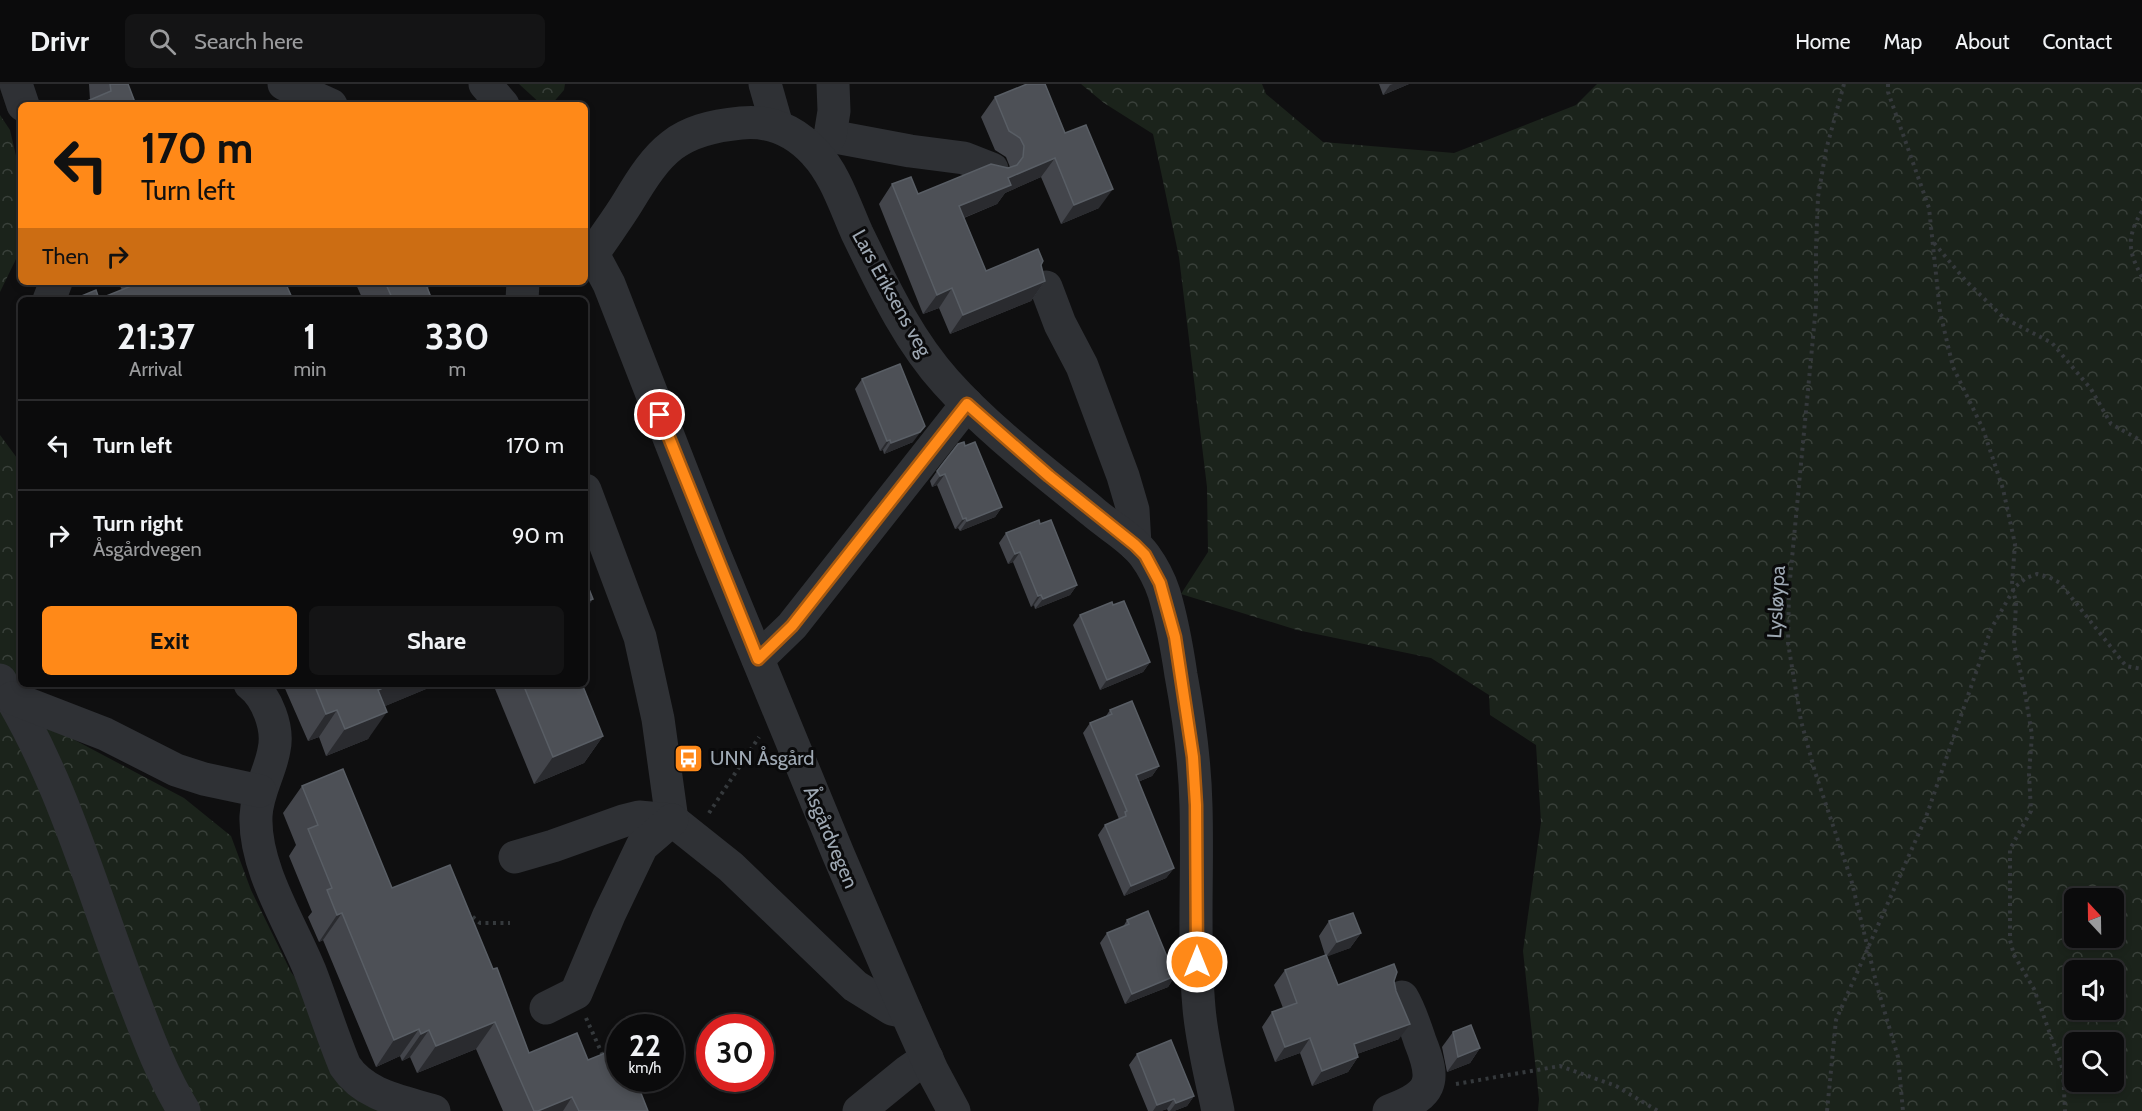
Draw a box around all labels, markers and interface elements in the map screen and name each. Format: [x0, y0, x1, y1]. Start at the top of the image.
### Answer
search box [125, 14, 545, 68]
text: Drivr [30, 24, 89, 58]
icon: search [146, 25, 179, 58]
text: Search here [194, 28, 303, 55]
text: Home [1795, 29, 1851, 54]
text: Map [1884, 29, 1922, 54]
text: About [1955, 29, 2009, 54]
text: Contact [2042, 29, 2112, 54]
text: 170 m [141, 122, 253, 174]
icon: left [42, 126, 120, 204]
text: Turn left [141, 174, 235, 207]
street label: Lars Eriksens veg [847, 225, 937, 362]
icon: right [101, 240, 134, 273]
text: Then [42, 243, 89, 270]
text: 21:37 [117, 314, 195, 358]
text: 1 [303, 314, 317, 358]
text: 330 [425, 314, 489, 358]
text: Arrival [129, 357, 182, 381]
text: min [293, 357, 326, 381]
text: m [448, 357, 466, 381]
pin [634, 389, 685, 440]
icon: arrive [643, 398, 676, 431]
icon: left [42, 429, 75, 462]
text: Turn left [93, 432, 172, 459]
text: 170 m [506, 432, 564, 459]
text: Turn right [93, 510, 183, 537]
icon: right [42, 519, 75, 552]
text: 90 m [512, 522, 564, 549]
text: Åsgårdvegen [93, 537, 202, 561]
street label: Lysløypa [1762, 564, 1790, 639]
button: Exit [42, 606, 297, 675]
button: Share [309, 606, 564, 675]
bus stop icon: UNN Åsgård [673, 742, 705, 774]
place label: UNN Åsgård [710, 746, 814, 770]
street label: Åsgårdvegen [799, 782, 863, 892]
north arrow [2064, 888, 2124, 948]
map controls [2064, 888, 2124, 1092]
position arrow [1165, 930, 1229, 994]
button: sound [2064, 960, 2124, 1020]
speed limit sign: 30 [696, 1014, 774, 1092]
text: 22 [629, 1027, 661, 1064]
button: search [2064, 1032, 2124, 1092]
text: km/h [629, 1059, 661, 1077]

